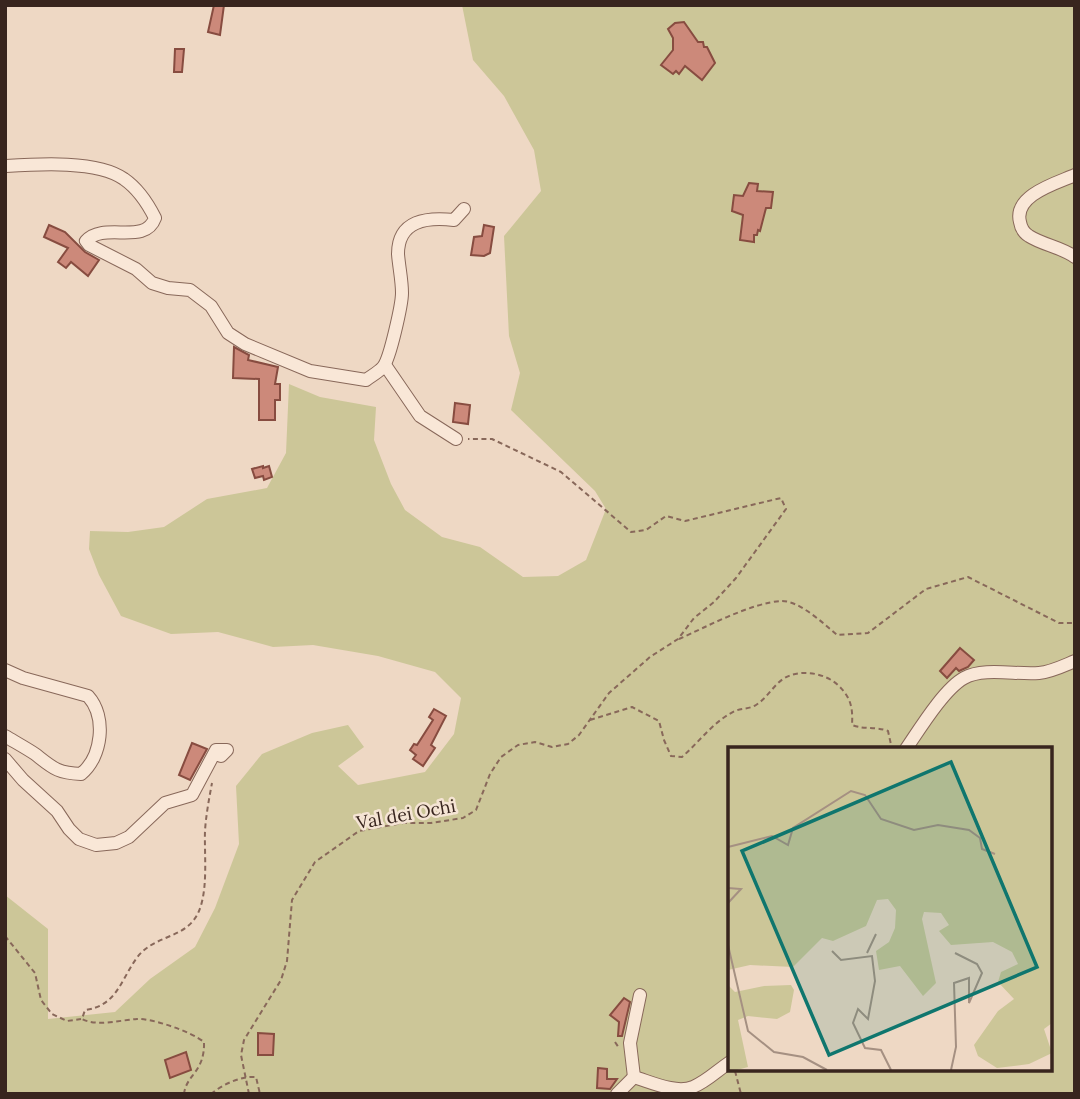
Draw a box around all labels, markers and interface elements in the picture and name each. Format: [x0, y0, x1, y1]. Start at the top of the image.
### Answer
inset map [728, 747, 1052, 1071]
street label: Val dei Ochi [354, 794, 457, 834]

